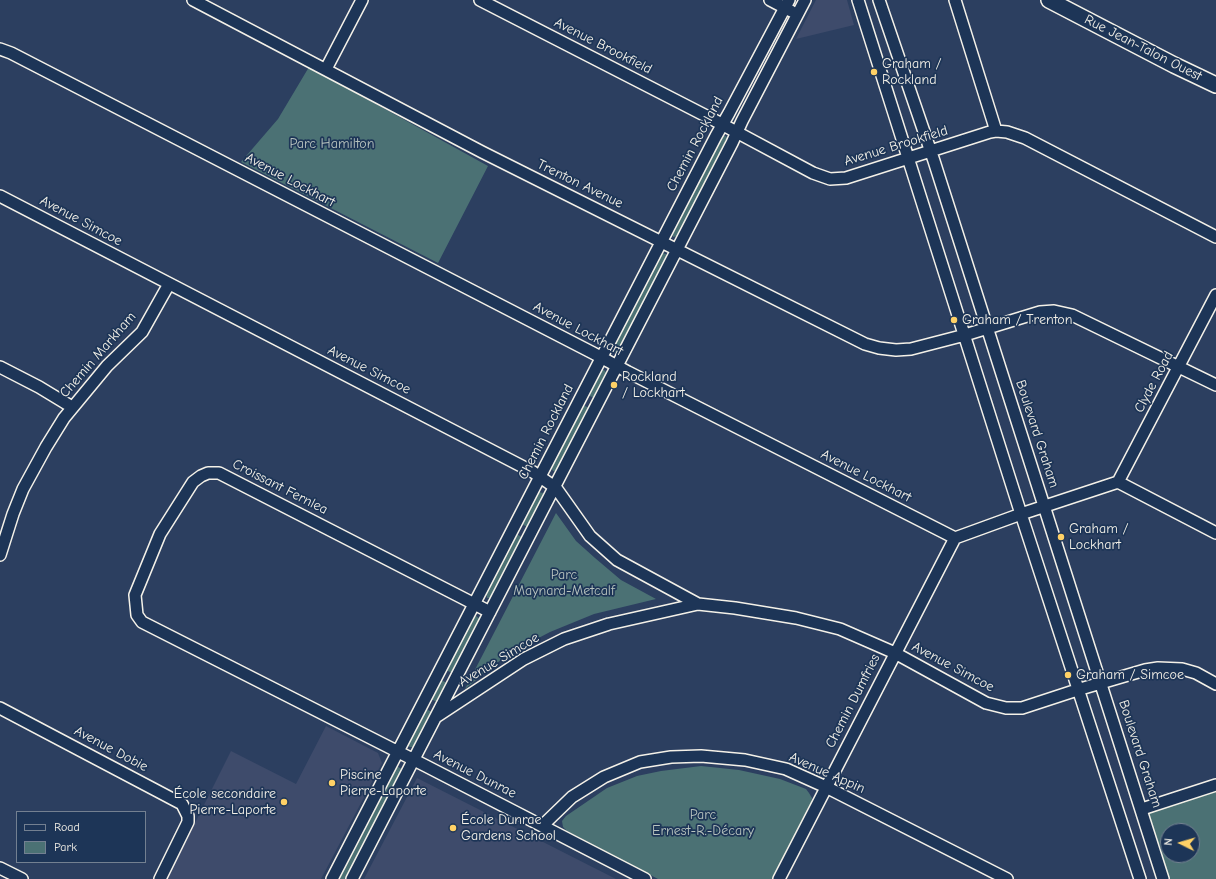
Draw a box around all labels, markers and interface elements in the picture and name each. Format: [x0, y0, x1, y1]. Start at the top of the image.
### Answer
street label: Rue Jean-Talon Ouest [1082, 11, 1204, 85]
street label: Avenue Brookfield [551, 14, 655, 78]
place label: Graham / Rockland [882, 56, 942, 88]
marker: Graham / Rockland [869, 67, 879, 77]
street label: Chemin Rockland [663, 94, 727, 194]
street label: Avenue Brookfield [842, 122, 950, 170]
park label: Parc Hamilton [290, 136, 374, 152]
street label: Avenue Lockhart [242, 149, 338, 211]
street label: Trenton Avenue [534, 156, 626, 212]
street label: Avenue Simcoe [37, 192, 125, 250]
street label: Avenue Lockhart [530, 298, 626, 360]
street label: Chemin Markham [56, 309, 140, 401]
place label: Graham / Trenton [962, 312, 1072, 328]
marker: Graham / Trenton [949, 315, 959, 325]
street label: Avenue Simcoe [325, 342, 413, 398]
street label: Clyde Road [1131, 348, 1177, 416]
place label: Rockland / Lockhart [622, 369, 685, 402]
street label: Boulevard Graham [1012, 378, 1062, 490]
marker: Rockland / Lockhart [609, 380, 619, 390]
street label: Chemin Rockland [515, 381, 577, 483]
street label: Avenue Lockhart [818, 446, 914, 506]
street label: Croissant Fernlea [230, 456, 330, 518]
place label: Graham / Lockhart [1069, 521, 1129, 554]
marker: Graham / Lockhart [1056, 532, 1066, 542]
park label: Parc Maynard-Metcalf [513, 567, 615, 600]
street label: Avenue Simcoe [456, 629, 542, 691]
street label: Avenue Simcoe [909, 638, 997, 696]
street label: Chemin Dumfries [822, 651, 884, 751]
place label: Graham / Simcoe [1076, 667, 1184, 683]
marker: Graham / Simcoe [1063, 670, 1073, 680]
street label: Boulevard Graham [1115, 698, 1165, 810]
street label: Avenue Dobie [71, 723, 151, 775]
street label: Avenue Dunrae [431, 746, 519, 802]
street label: Avenue Appin [786, 749, 868, 797]
place label: Piscine Pierre-Laporte [340, 767, 427, 800]
marker: Piscine Pierre-Laporte [327, 778, 337, 788]
place label: École secondaire Pierre-Laporte [174, 786, 276, 818]
marker: École secondaire Pierre-Laporte [279, 797, 289, 807]
park label: Parc Ernest-R.-Décary [652, 807, 754, 840]
legend [16, 811, 146, 863]
place label: École Dunrae Gardens School [461, 812, 556, 844]
text: Road [54, 820, 80, 834]
marker: École Dunrae Gardens School [448, 823, 458, 833]
north arrow [1160, 823, 1200, 863]
text: N [1162, 838, 1175, 846]
text: Park [54, 840, 77, 854]

